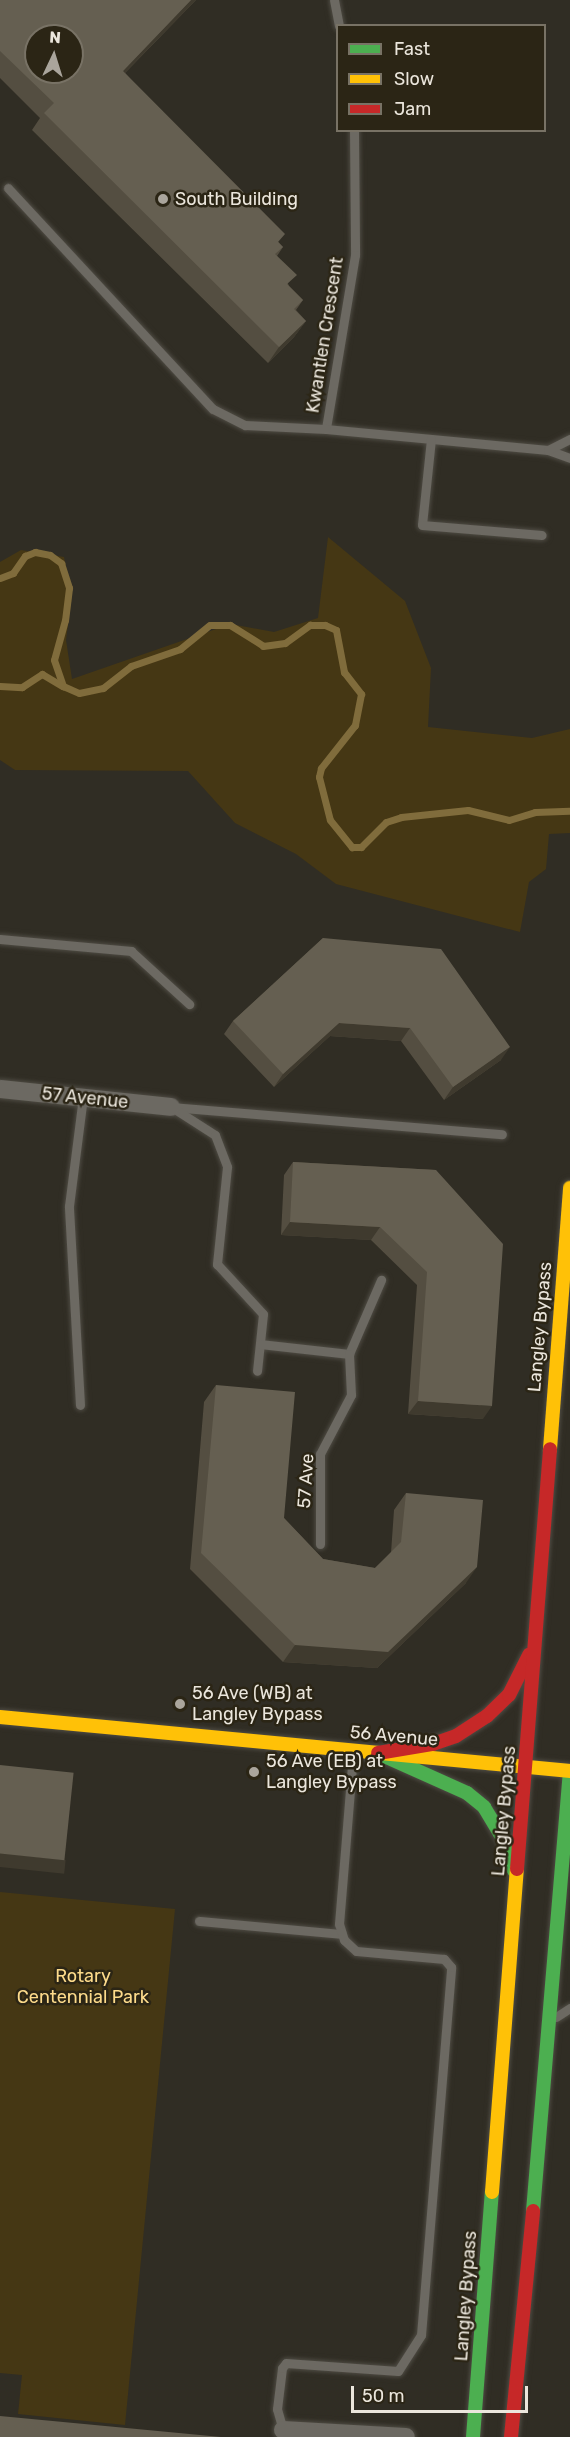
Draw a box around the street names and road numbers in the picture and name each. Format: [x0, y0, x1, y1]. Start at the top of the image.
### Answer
street label: Kwantlen Crescent [302, 256, 348, 414]
street label: 57 Avenue [40, 1083, 130, 1113]
street label: Langley Bypass [524, 1261, 556, 1393]
street label: 57 Ave [293, 1453, 319, 1509]
street label: 56 Avenue [349, 1721, 439, 1751]
street label: Langley Bypass [488, 1745, 520, 1877]
street label: Langley Bypass [451, 2230, 481, 2362]

